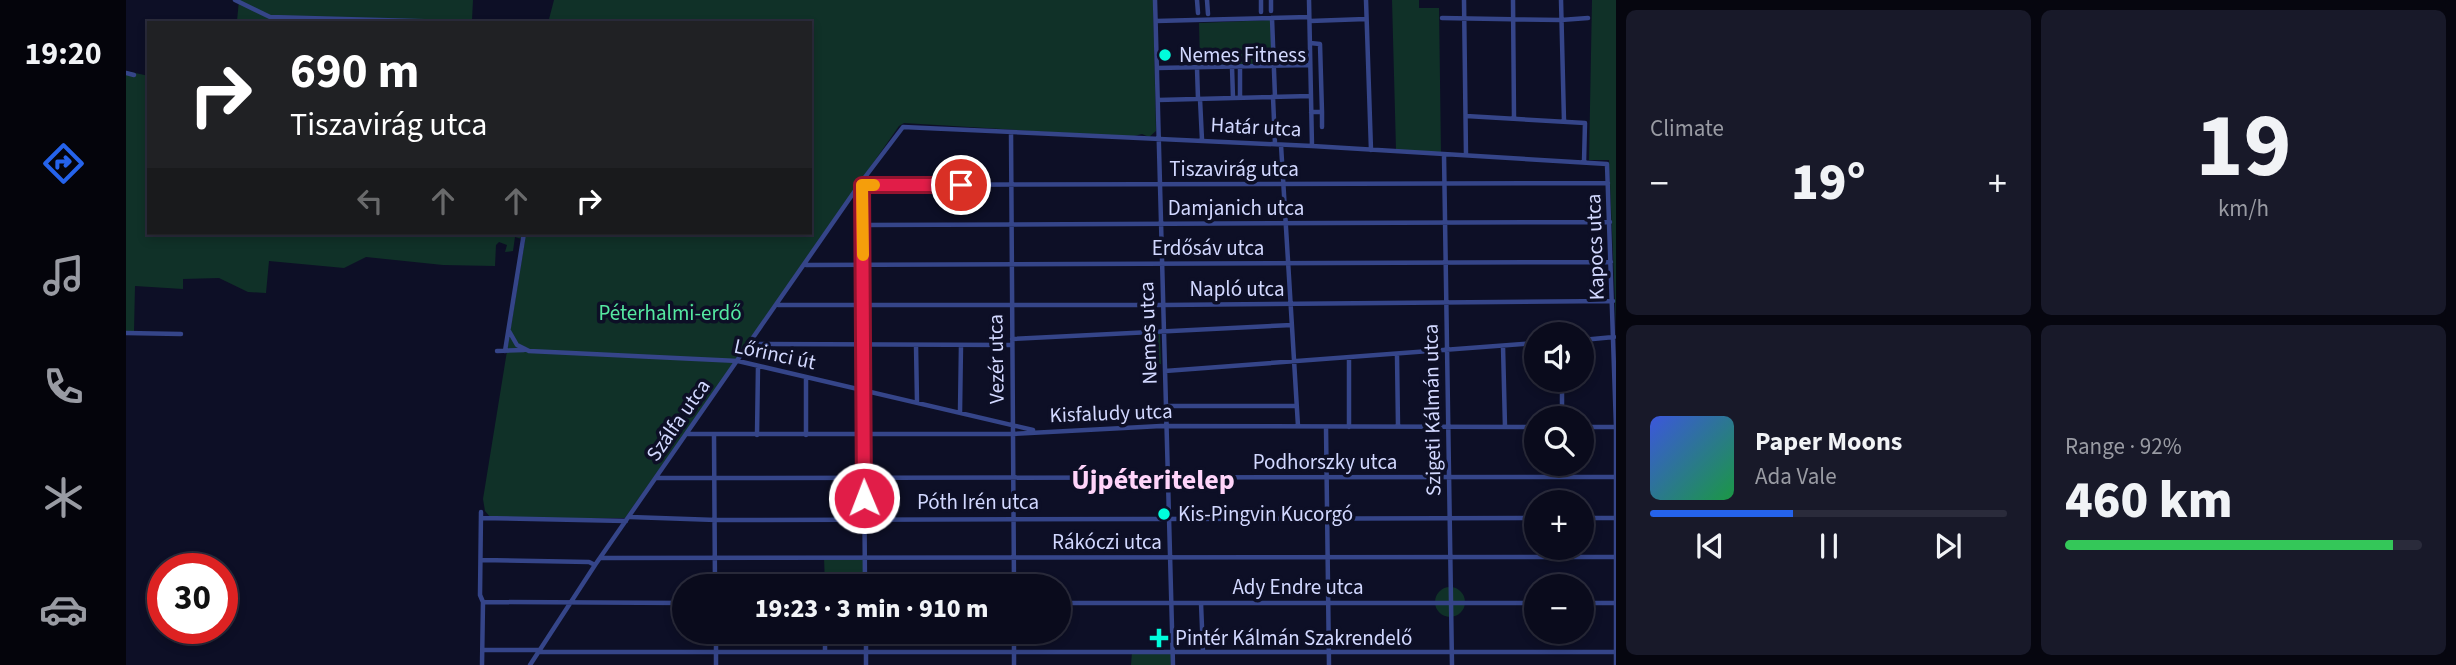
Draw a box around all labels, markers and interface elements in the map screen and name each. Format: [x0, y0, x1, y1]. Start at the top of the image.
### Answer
text: 19:20 [24, 31, 102, 77]
text: 690 m [290, 37, 419, 107]
place label: Nemes Fitness [1179, 40, 1306, 70]
marker: Nemes Fitness [1157, 47, 1173, 63]
icon: right [175, 49, 266, 140]
text: 19 [2195, 82, 2292, 211]
text: Tiszavirág utca [290, 102, 487, 148]
street label: Határ utca [1210, 110, 1302, 144]
text: Climate [1650, 112, 1724, 145]
icon: directions [39, 139, 88, 188]
text: 19° [1791, 146, 1866, 220]
street label: Tiszavirág utca [1169, 154, 1299, 184]
pin [931, 155, 991, 215]
text: − [1650, 157, 1669, 211]
text: + [1988, 157, 2007, 211]
icon: arrive [942, 166, 980, 204]
icon: left [351, 182, 389, 220]
icon: ahead [424, 182, 462, 220]
icon: ahead [497, 182, 535, 220]
icon: right [570, 182, 608, 220]
text: km/h [2218, 192, 2269, 225]
street label: Damjanich utca [1168, 193, 1304, 223]
street label: Kapocs utca [1578, 193, 1612, 301]
street label: Erdősáv utca [1152, 233, 1264, 263]
icon: music [39, 251, 88, 300]
street label: Napló utca [1190, 274, 1284, 304]
street label: Nemes utca [1131, 281, 1165, 385]
park label: Péterhalmi-erdő [598, 298, 742, 328]
street label: Vezér utca [980, 314, 1012, 404]
map controls [1524, 322, 1594, 644]
button: sound [1524, 322, 1594, 392]
street label: Szigeti Kálmán utca [1415, 324, 1449, 496]
street label: Lőrinci út [731, 331, 819, 377]
icon: phone [39, 362, 88, 411]
street label: Szálfa utca [639, 373, 717, 467]
street label: Kisfaludy utca [1049, 396, 1173, 430]
button: search [1524, 406, 1594, 476]
text: Paper Moons [1755, 423, 1902, 460]
text: Range · 92% [2065, 430, 2182, 463]
street label: Podhorszky utca [1253, 447, 1397, 477]
district label: Újpéteritelep [1071, 460, 1235, 500]
text: Ada Vale [1755, 460, 1837, 493]
position arrow [827, 461, 901, 535]
text: 460 km [2065, 464, 2233, 538]
icon: climate [39, 473, 88, 522]
street label: Póth Irén utca [917, 487, 1039, 517]
button: + [1524, 490, 1594, 560]
place label: Kis-Pingvin Kucorgó [1178, 499, 1353, 529]
marker: Kis-Pingvin Kucorgó [1156, 506, 1172, 522]
street label: Rákóczi utca [1052, 527, 1162, 557]
icon: previous [1691, 527, 1729, 565]
icon: pause [1810, 527, 1848, 565]
icon: next [1929, 527, 1967, 565]
speed limit sign: 30 [147, 553, 238, 644]
street label: Ady Endre utca [1232, 572, 1364, 602]
button: − [1524, 574, 1594, 644]
icon: car [39, 585, 88, 634]
text: 19:23 · 3 min · 910 m [755, 590, 988, 627]
place label: Pintér Kálmán Szakrendelő [1175, 623, 1412, 653]
marker: Pintér Kálmán Szakrendelő [1149, 628, 1169, 648]

